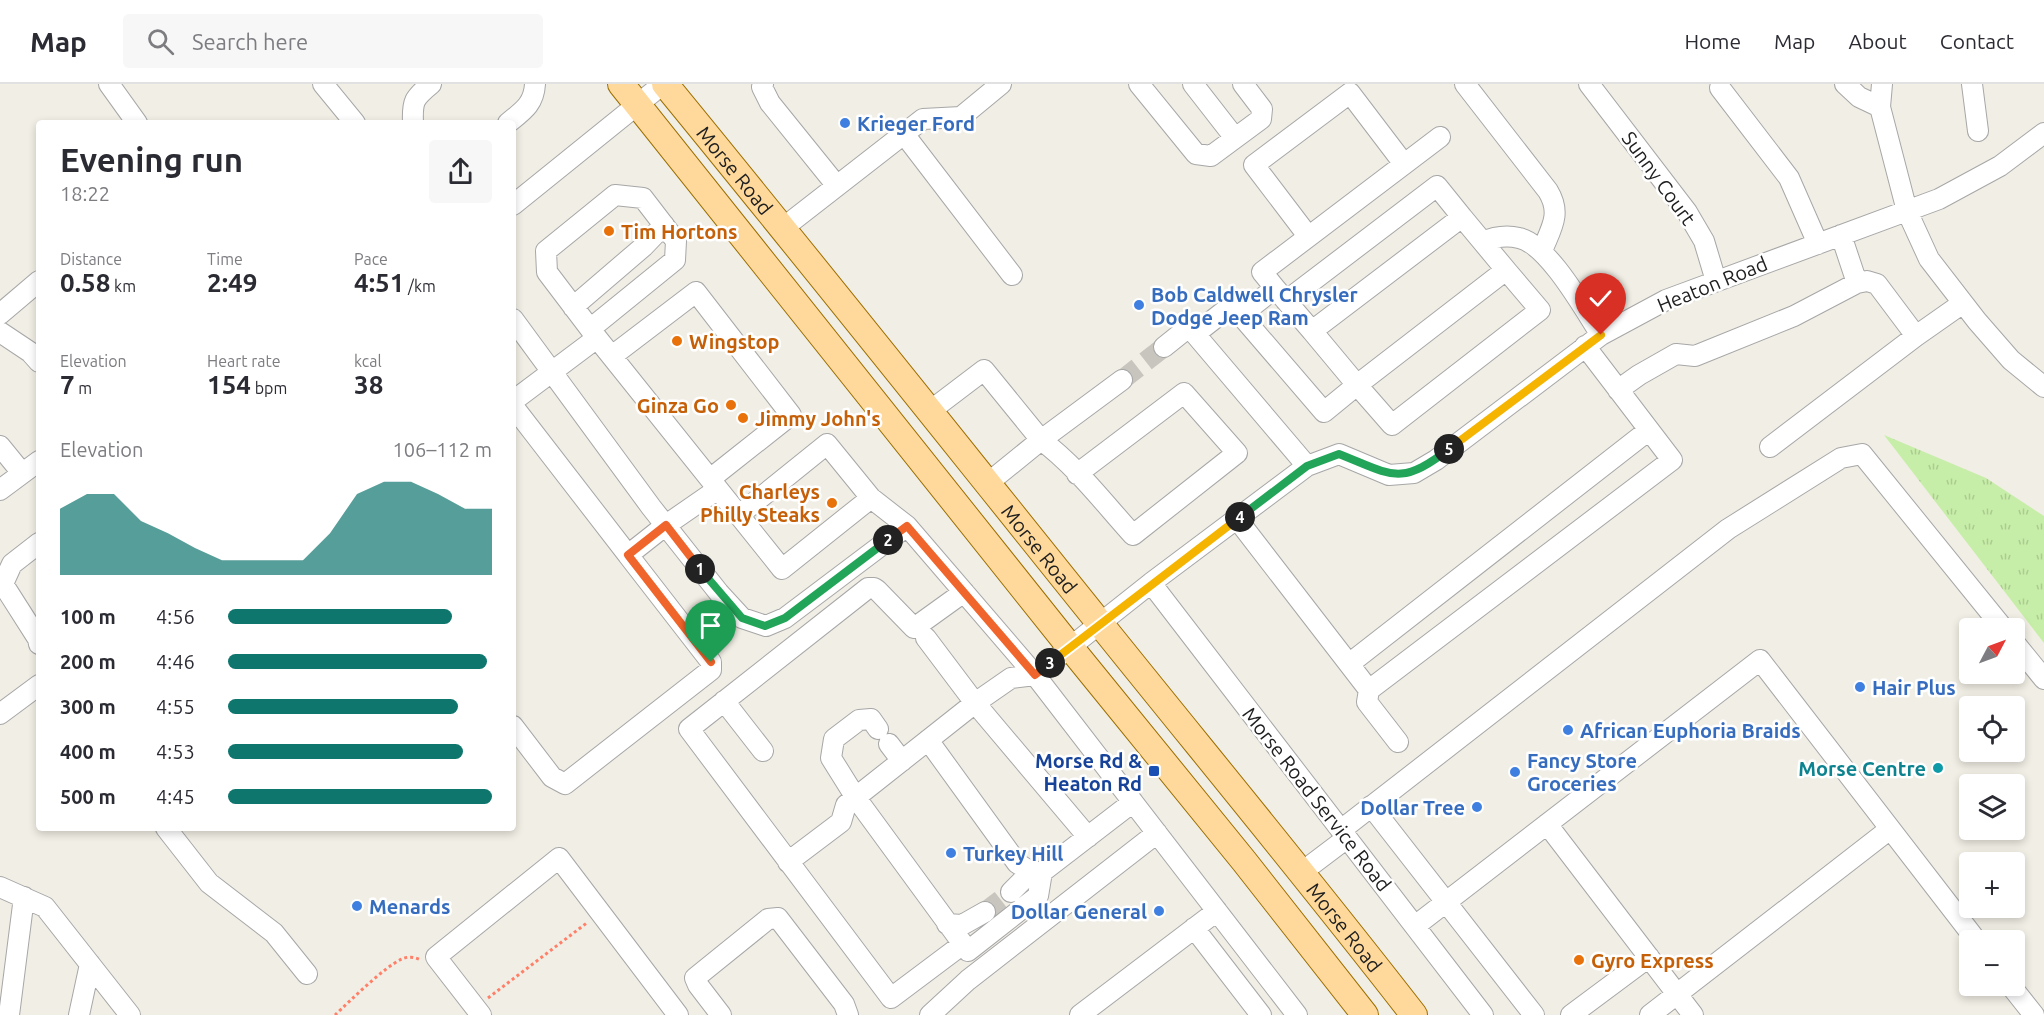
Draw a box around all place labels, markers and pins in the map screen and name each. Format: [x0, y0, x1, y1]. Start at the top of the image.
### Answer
place label: Krieger Ford [857, 112, 975, 135]
marker: Krieger Ford [838, 116, 852, 130]
place label: Tim Hortons [621, 220, 737, 243]
marker: Tim Hortons [602, 224, 616, 238]
pin [1575, 273, 1626, 335]
place label: Bob Caldwell Chrysler Dodge Jeep Ram [1151, 283, 1359, 329]
marker: Bob Caldwell Chrysler Dodge Jeep Ram [1132, 298, 1146, 312]
place label: Wingstop [689, 330, 779, 353]
marker: Wingstop [670, 334, 684, 348]
place label: Ginza Go [637, 394, 719, 417]
marker: Ginza Go [724, 398, 738, 412]
place label: Jimmy John's [755, 407, 881, 430]
marker: Jimmy John's [736, 411, 750, 425]
pin: 5 [1434, 434, 1464, 464]
place label: Charleys Philly Steaks [700, 480, 820, 526]
marker: Charleys Philly Steaks [825, 496, 839, 510]
pin: 4 [1225, 502, 1255, 532]
pin: 2 [873, 525, 903, 555]
pin: 1 [685, 554, 715, 584]
pin [685, 600, 736, 662]
pin: 3 [1035, 648, 1065, 678]
place label: Hair Plus [1872, 676, 1956, 699]
marker: Hair Plus [1853, 680, 1867, 694]
place label: African Euphoria Braids [1580, 719, 1801, 742]
marker: African Euphoria Braids [1561, 723, 1575, 737]
place label: Morse Rd & Heaton Rd [1035, 749, 1142, 795]
place label: Fancy Store Groceries [1527, 749, 1637, 795]
place label: Morse Centre [1798, 757, 1926, 780]
marker: Morse Centre [1931, 761, 1945, 775]
marker: Morse Rd & Heaton Rd [1147, 764, 1161, 778]
marker: Fancy Store Groceries [1508, 765, 1522, 779]
place label: Dollar Tree [1360, 796, 1465, 819]
marker: Dollar Tree [1470, 800, 1484, 814]
place label: Turkey Hill [963, 842, 1063, 865]
marker: Turkey Hill [944, 846, 958, 860]
place label: Menards [369, 895, 450, 918]
marker: Menards [350, 899, 364, 913]
place label: Dollar General [1011, 900, 1147, 923]
marker: Dollar General [1152, 904, 1166, 918]
place label: Gyro Express [1591, 949, 1714, 972]
marker: Gyro Express [1572, 953, 1586, 967]

